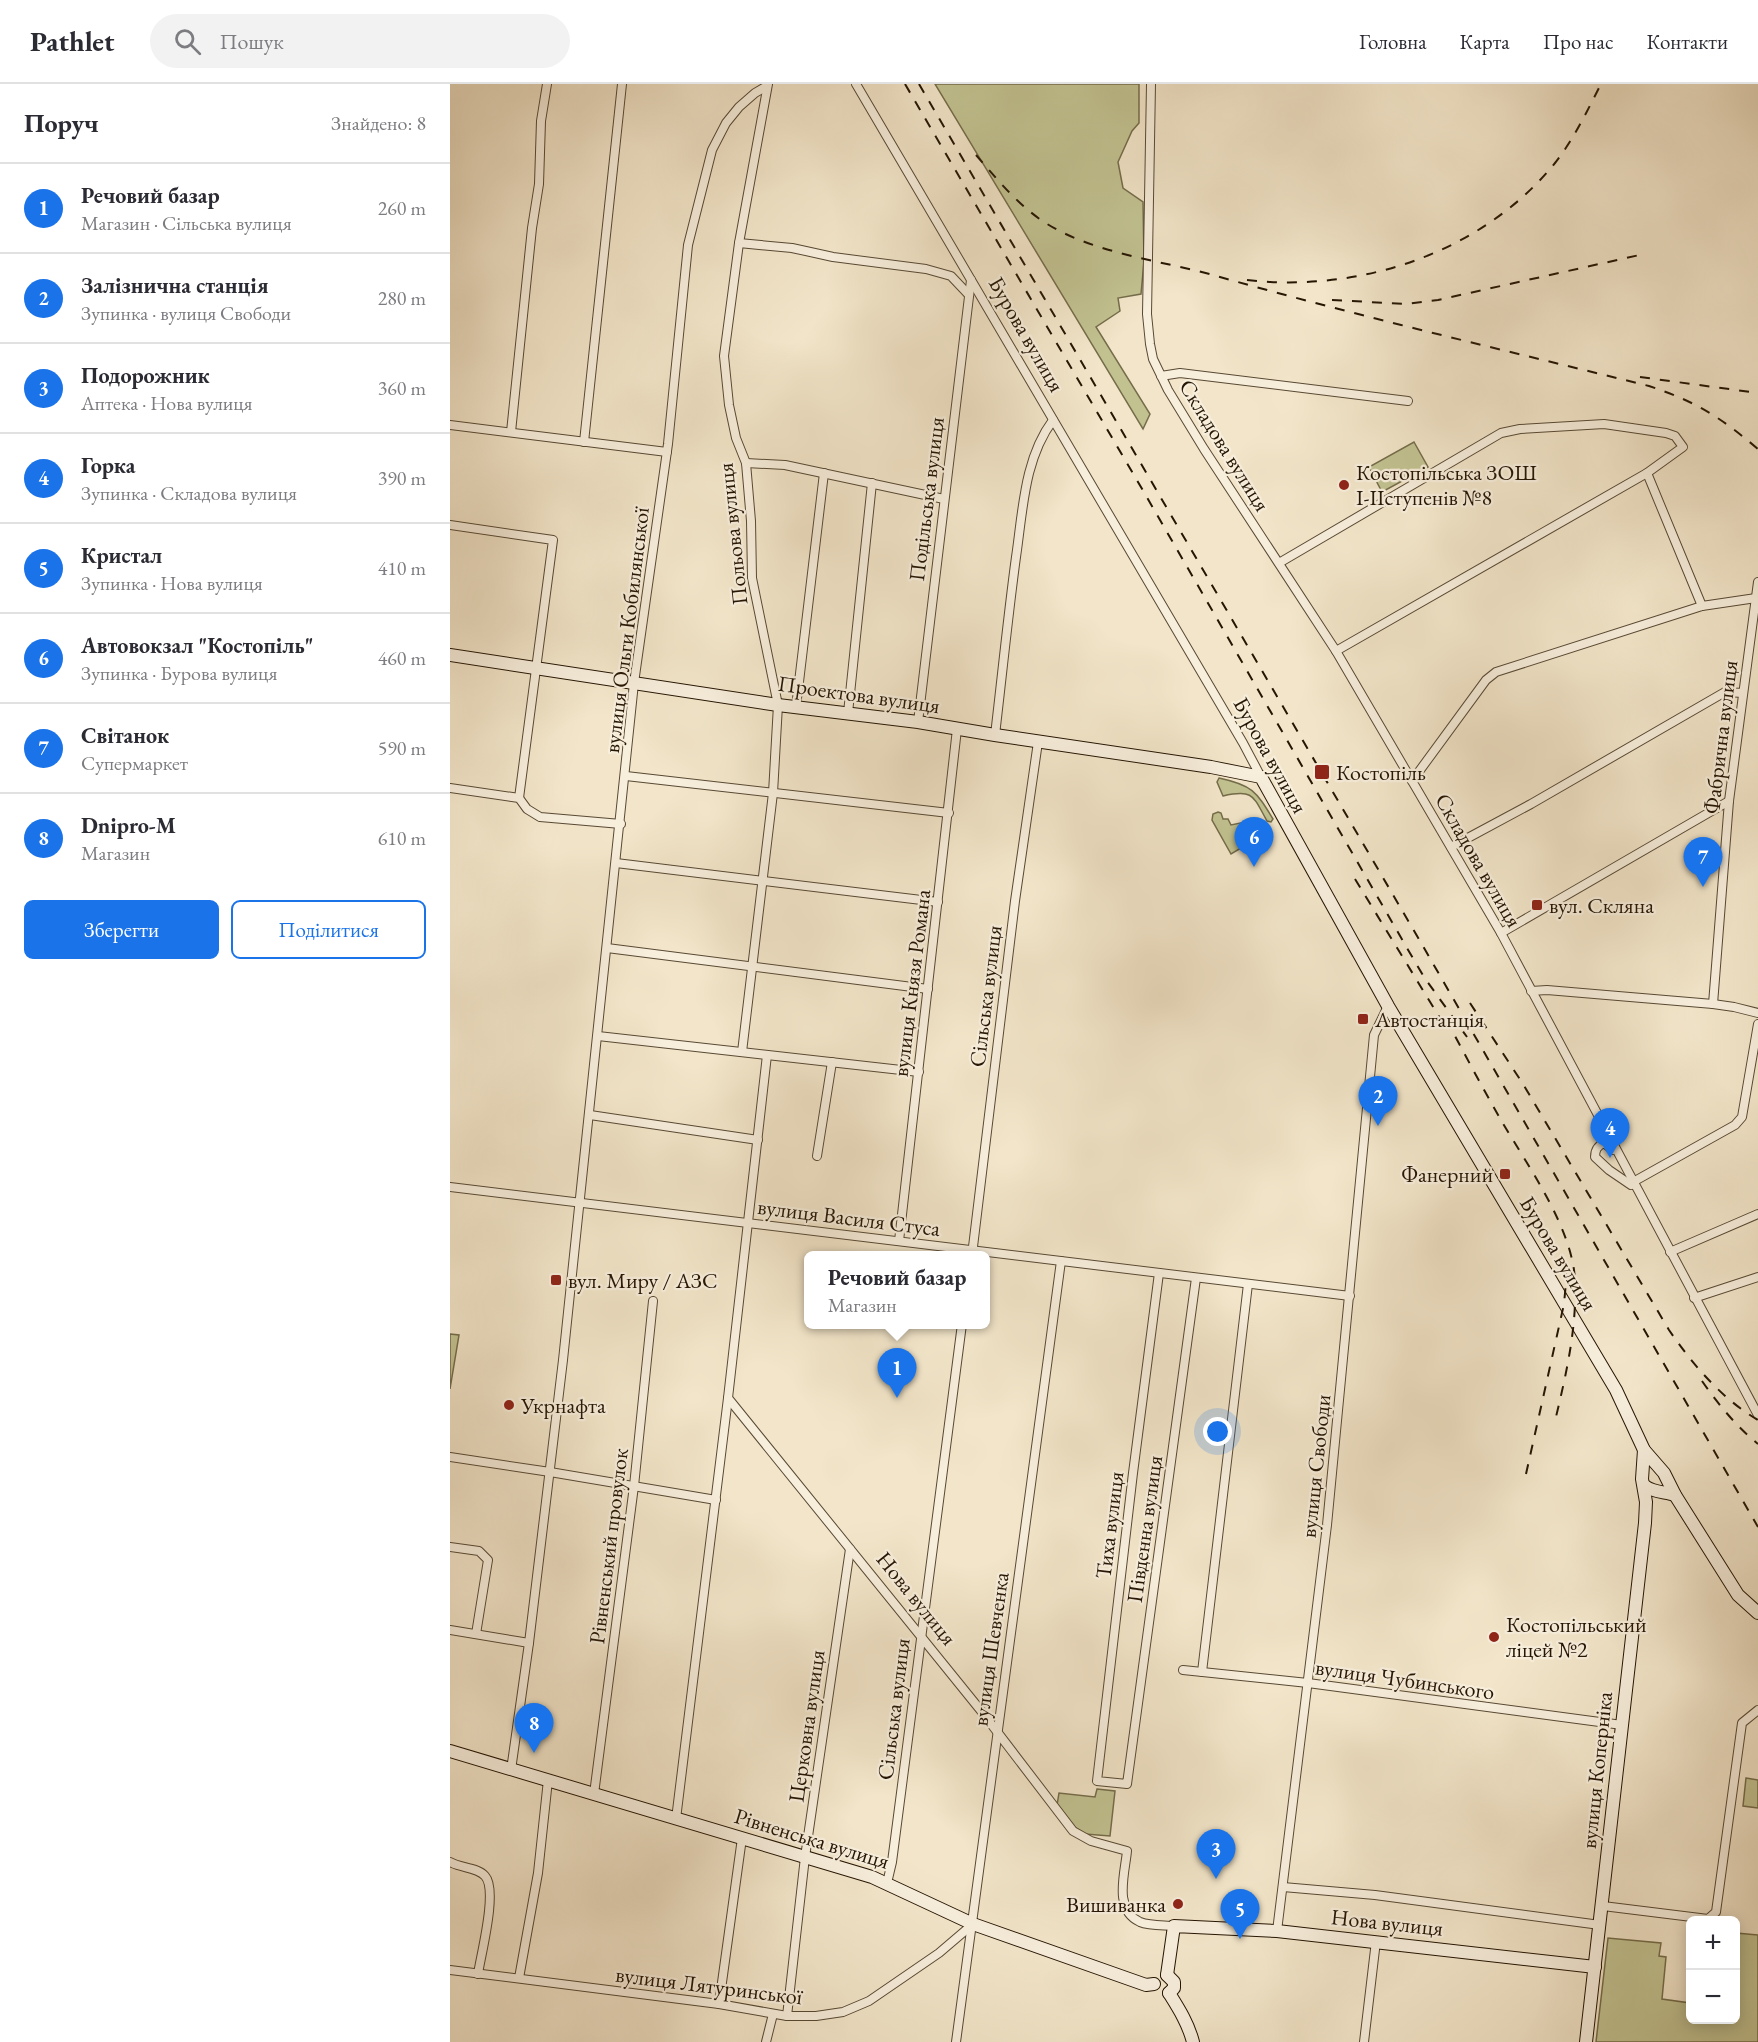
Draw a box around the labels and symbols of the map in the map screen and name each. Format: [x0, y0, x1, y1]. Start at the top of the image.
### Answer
street label: Бурова вулиця [982, 271, 1071, 397]
street label: Складова вулиця [1172, 374, 1277, 517]
street label: Подільська вулиця [902, 415, 951, 583]
place label: Костопільська ЗОШ І-ІІступенів №8 [1356, 458, 1537, 512]
street label: Польова вулиця [711, 461, 754, 607]
marker: Костопільська ЗОШ І-ІІступенів №8 [1337, 478, 1351, 492]
street label: вулиця Ольги Кобилянської [597, 505, 656, 755]
street label: Фабрична вулиця [1697, 658, 1744, 816]
street label: Проектова вулиця [776, 669, 942, 720]
street label: Бурова вулиця [1227, 692, 1315, 819]
place label: Костопіль [1336, 758, 1426, 787]
marker: Костопіль [1313, 763, 1331, 781]
street label: Складова вулиця [1428, 788, 1529, 933]
pin: 6 [1234, 818, 1274, 867]
pin: 7 [1684, 838, 1722, 887]
street label: вулиця Князя Романа [886, 887, 937, 1078]
place label: вул. Скляна [1549, 891, 1654, 920]
marker: вул. Скляна [1530, 898, 1544, 912]
street label: Сільська вулиця [962, 923, 1009, 1069]
place label: Автостанція [1374, 1005, 1484, 1034]
marker: Автостанція [1356, 1012, 1370, 1026]
pin: 2 [1358, 1076, 1398, 1126]
pin: 4 [1590, 1108, 1630, 1158]
place label: Фанерний [1401, 1160, 1493, 1189]
marker: Фанерний [1498, 1167, 1512, 1181]
street label: Бурова вулиця [1513, 1191, 1604, 1316]
street label: вулиця Василя Стуса [756, 1192, 942, 1243]
place label: вул. Миру / АЗС [568, 1266, 718, 1295]
marker: вул. Миру / АЗС [549, 1273, 563, 1287]
pin: 1 [878, 1348, 916, 1398]
place label: Укрнафта [520, 1391, 606, 1420]
street label: вулиця Свободи [1294, 1393, 1337, 1539]
marker: Укрнафта [502, 1398, 516, 1412]
your location [1203, 1417, 1232, 1446]
street label: Рівненський провулок [582, 1446, 635, 1646]
street label: Південна вулиця [1120, 1453, 1169, 1605]
street label: Тиха вулиця [1089, 1470, 1130, 1580]
street label: Нова вулиця [870, 1545, 963, 1651]
street label: вулиця Шевченка [965, 1570, 1016, 1728]
place label: Костопільський ліцей №2 [1506, 1610, 1647, 1664]
marker: Костопільський ліцей №2 [1487, 1630, 1501, 1644]
street label: Сільська вулиця [870, 1636, 917, 1782]
street label: Церковна вулиця [781, 1648, 832, 1804]
street label: вулиця Чубинського [1313, 1653, 1497, 1706]
street label: вулиця Коперніка [1574, 1690, 1619, 1850]
pin: 8 [514, 1704, 554, 1753]
street label: Рівненська вулиця [731, 1801, 893, 1876]
pin: 3 [1196, 1830, 1236, 1879]
place label: Вишиванка [1066, 1890, 1166, 1919]
pin: 5 [1220, 1890, 1260, 1939]
marker: Вишиванка [1171, 1897, 1185, 1911]
street label: Нова вулиця [1329, 1902, 1445, 1943]
street label: вулиця Лятуринської [614, 1960, 805, 2011]

